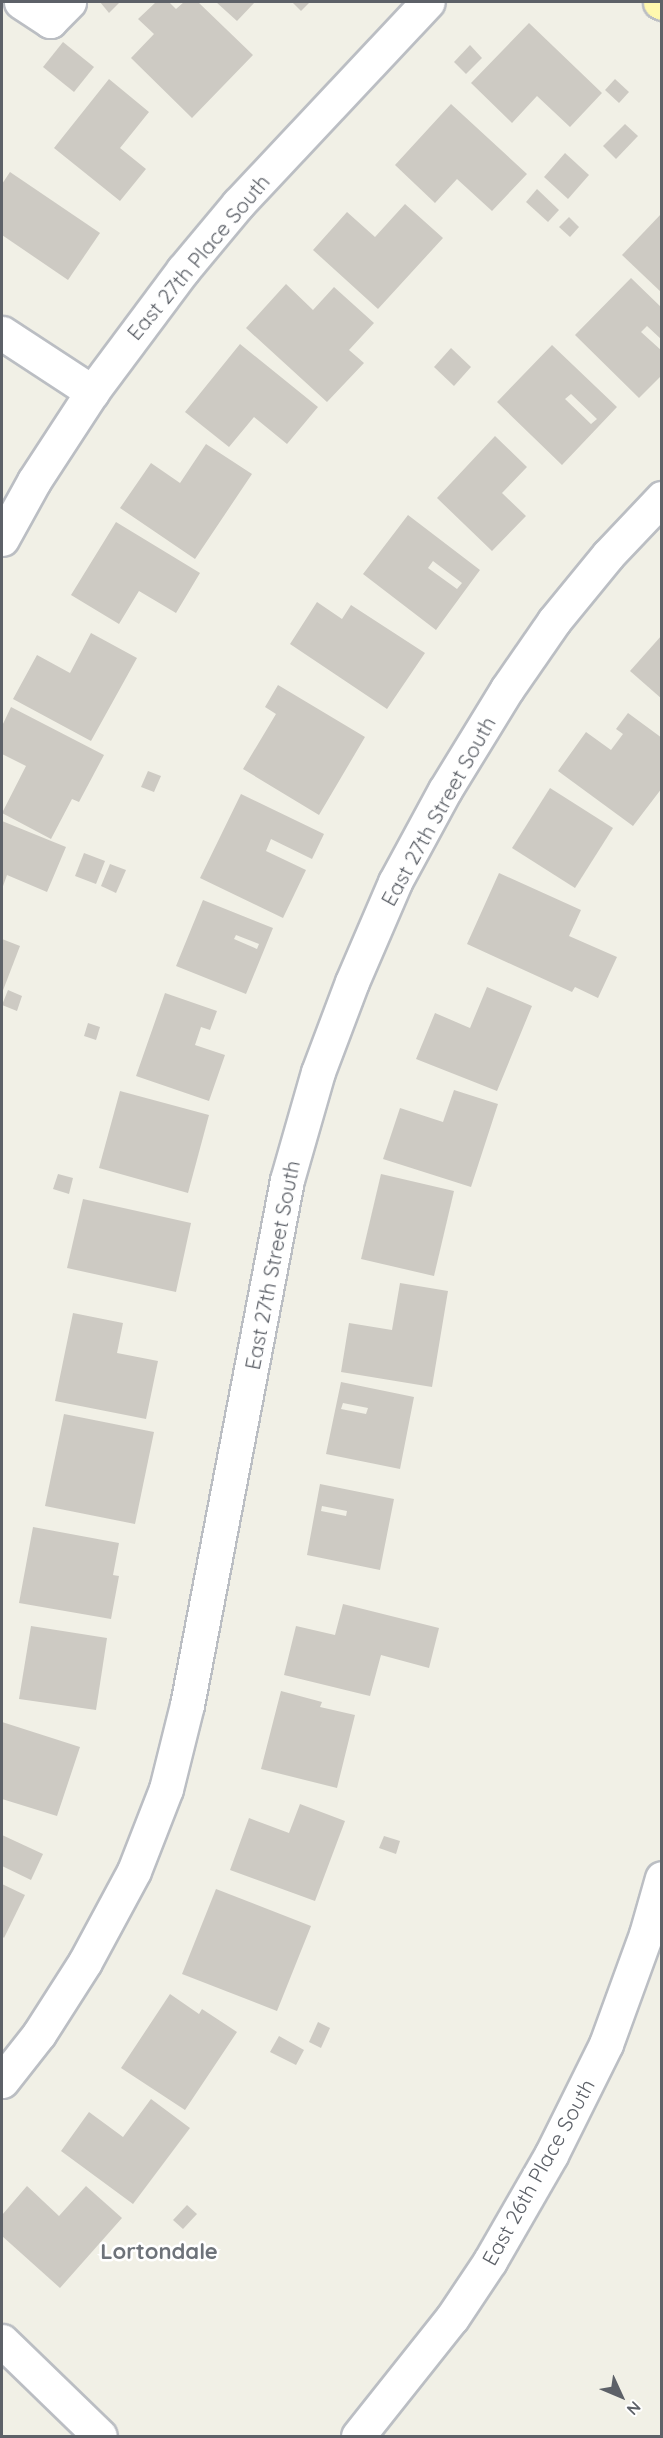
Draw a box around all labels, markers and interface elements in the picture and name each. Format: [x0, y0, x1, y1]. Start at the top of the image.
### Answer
street label: East 27th Place South [121, 169, 275, 345]
street label: East 27th Street South [375, 712, 501, 910]
street label: East 27th Street South [239, 1158, 305, 1372]
street label: East 26th Place South [476, 2074, 600, 2270]
district label: Lortondale [100, 2239, 218, 2265]
north arrow [591, 2366, 651, 2426]
text: N [623, 2397, 645, 2420]

